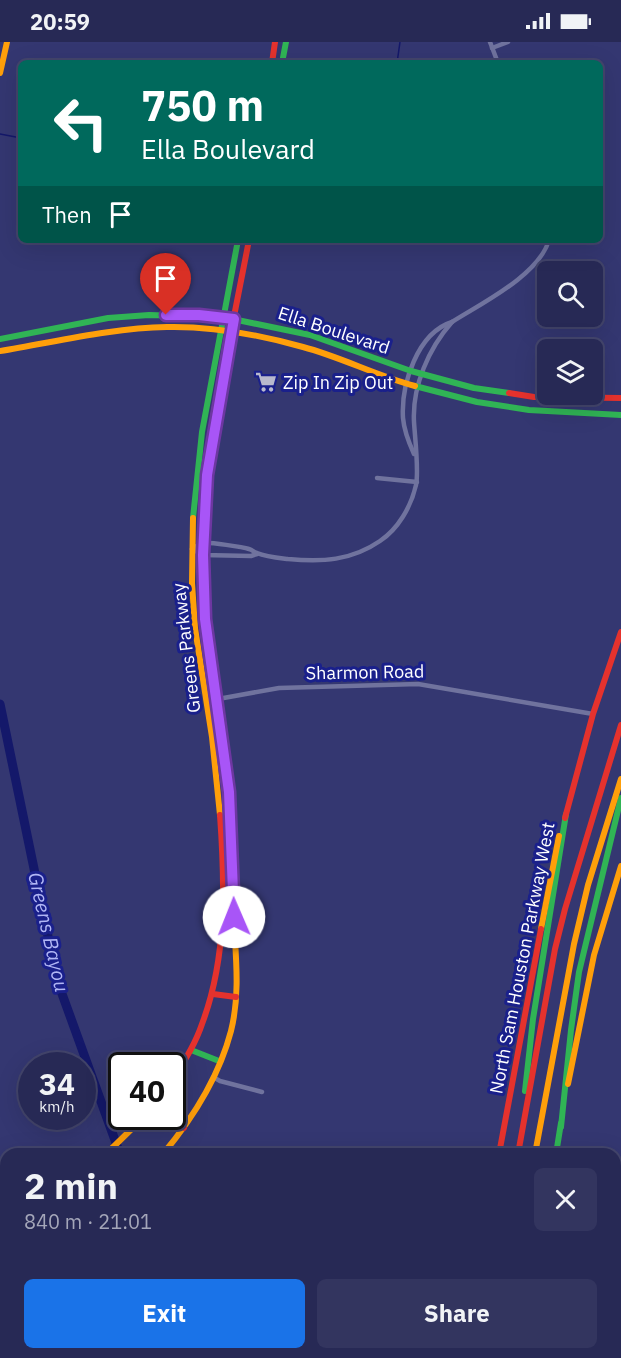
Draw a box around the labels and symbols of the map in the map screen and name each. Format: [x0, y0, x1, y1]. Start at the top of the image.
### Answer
pin [140, 253, 191, 315]
street label: Ella Boulevard [275, 301, 393, 359]
supermarket icon: Zip In Zip Out [254, 370, 278, 394]
place label: Zip In Zip Out [283, 371, 393, 394]
street label: Greens Parkway [167, 582, 205, 714]
street label: Sharmon Road [306, 659, 424, 685]
street label: North Sam Houston Parkway West [484, 820, 560, 1096]
water label: Greens Bayou [22, 869, 76, 995]
position arrow [202, 885, 266, 949]
speed limit sign: 40 [108, 1052, 186, 1130]

